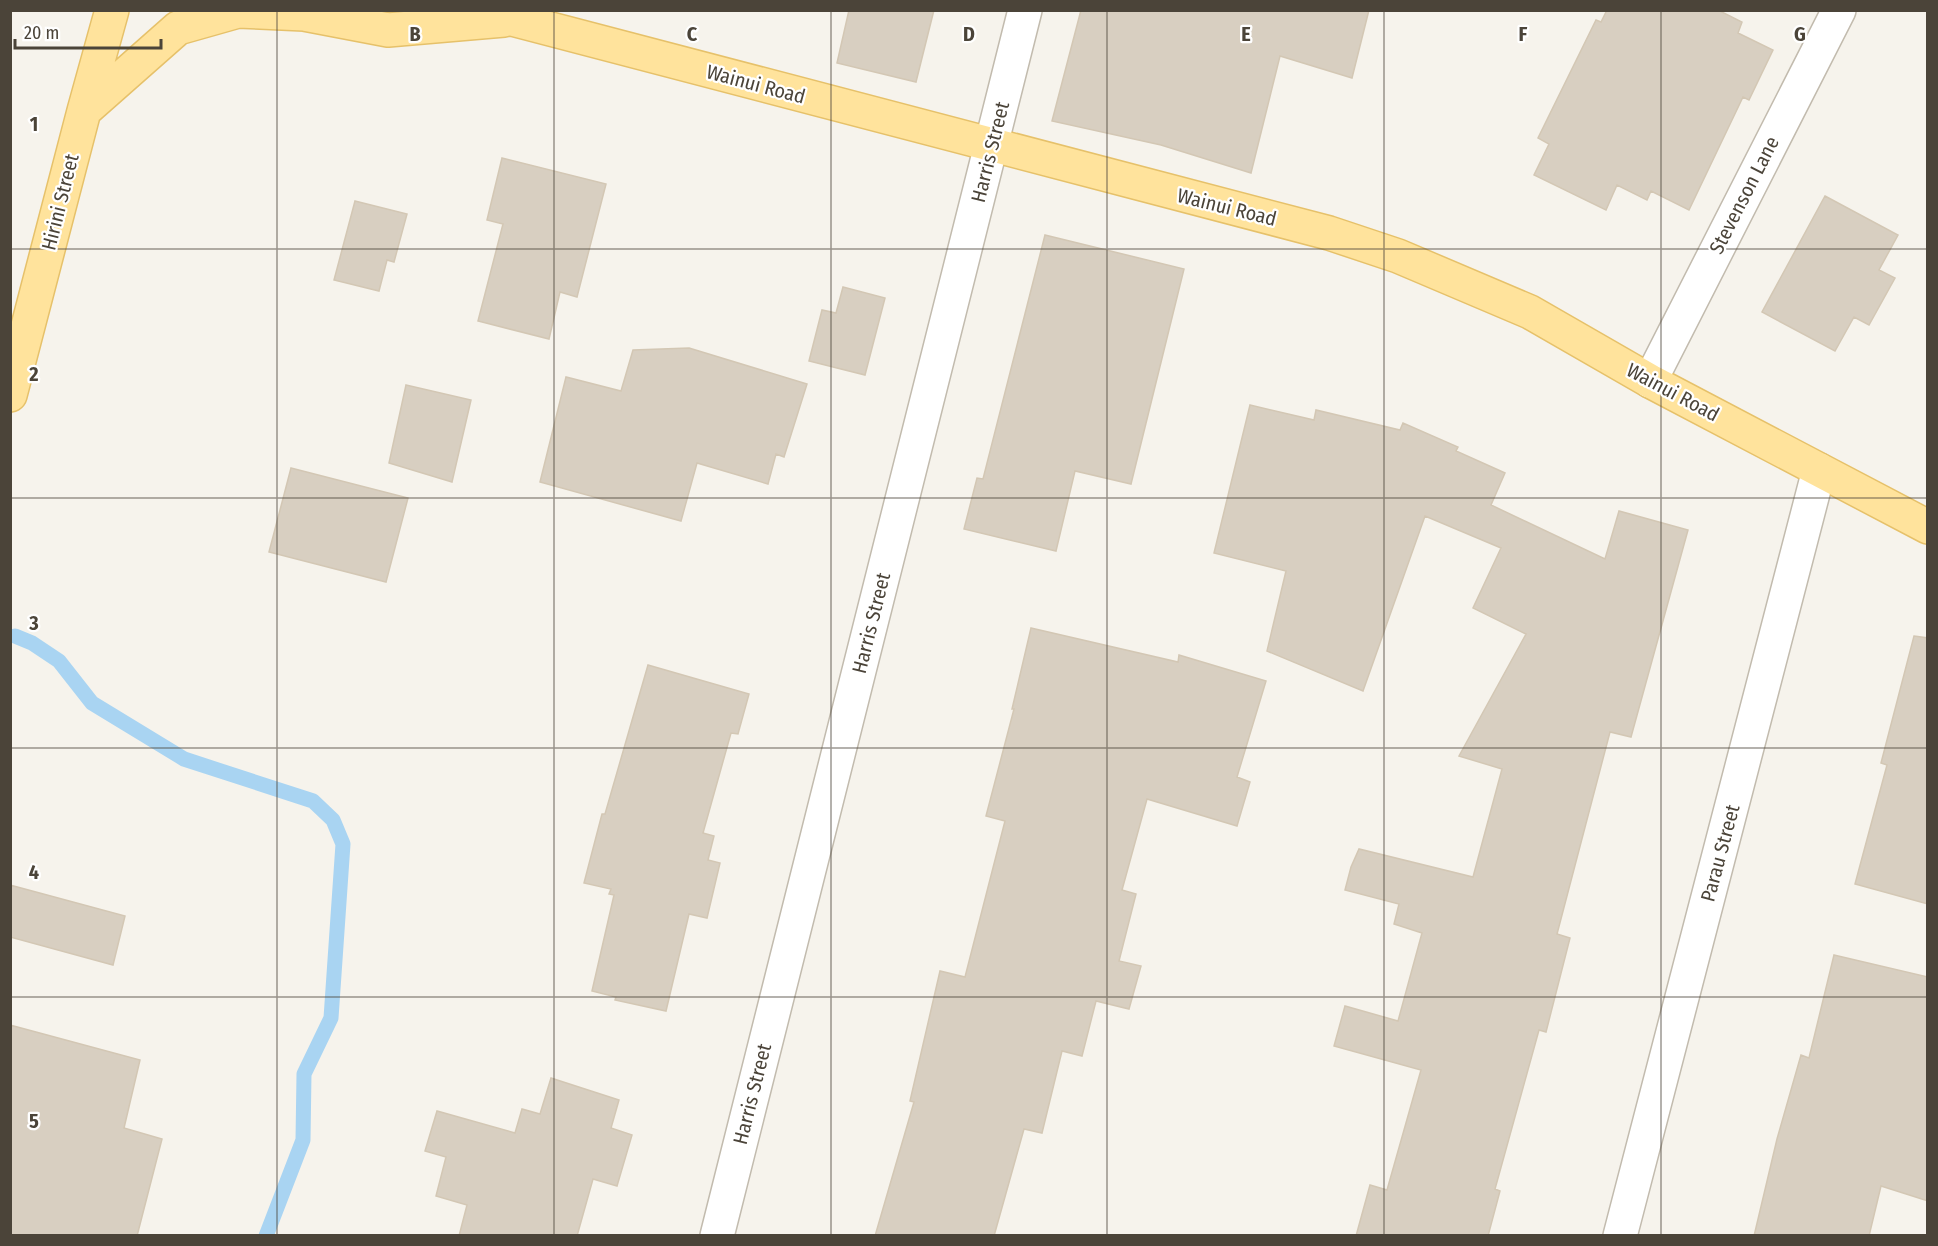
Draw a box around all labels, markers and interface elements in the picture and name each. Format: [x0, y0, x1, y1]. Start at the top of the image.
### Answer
scale bar [15, 12, 160, 50]
text: 20 m [24, 22, 59, 44]
text: B [409, 22, 421, 46]
text: C [687, 22, 698, 46]
text: D [963, 22, 975, 46]
text: E [1241, 22, 1251, 46]
text: F [1519, 22, 1528, 46]
text: G [1794, 22, 1806, 46]
street label: Wainui Road [704, 59, 808, 109]
street label: Harris Street [966, 99, 1014, 205]
text: 1 [30, 112, 38, 136]
street label: Stevenson Lane [1704, 132, 1784, 258]
street label: Hirini Street [36, 151, 84, 253]
street label: Wainui Road [1175, 183, 1279, 231]
street label: Wainui Road [1623, 358, 1723, 426]
text: 2 [28, 362, 39, 386]
street label: Harris Street [847, 570, 895, 676]
text: 3 [28, 611, 39, 635]
street label: Parau Street [1696, 801, 1745, 904]
text: 4 [29, 860, 39, 884]
street label: Harris Street [728, 1041, 776, 1147]
text: 5 [29, 1109, 39, 1133]

